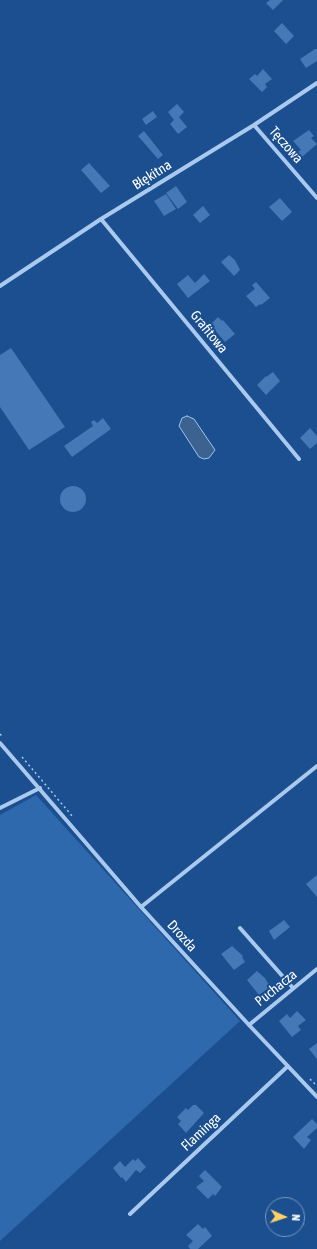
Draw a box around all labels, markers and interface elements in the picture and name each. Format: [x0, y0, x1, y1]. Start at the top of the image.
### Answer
street label: Tęczowa [266, 123, 306, 167]
street label: Błękitna [129, 157, 175, 193]
street label: Grafitowa [187, 307, 231, 357]
street label: Drozda [164, 917, 200, 955]
street label: Puchacza [252, 966, 300, 1010]
street label: Flaminga [178, 1109, 224, 1155]
north arrow [265, 1197, 305, 1237]
text: N [290, 1214, 302, 1221]

